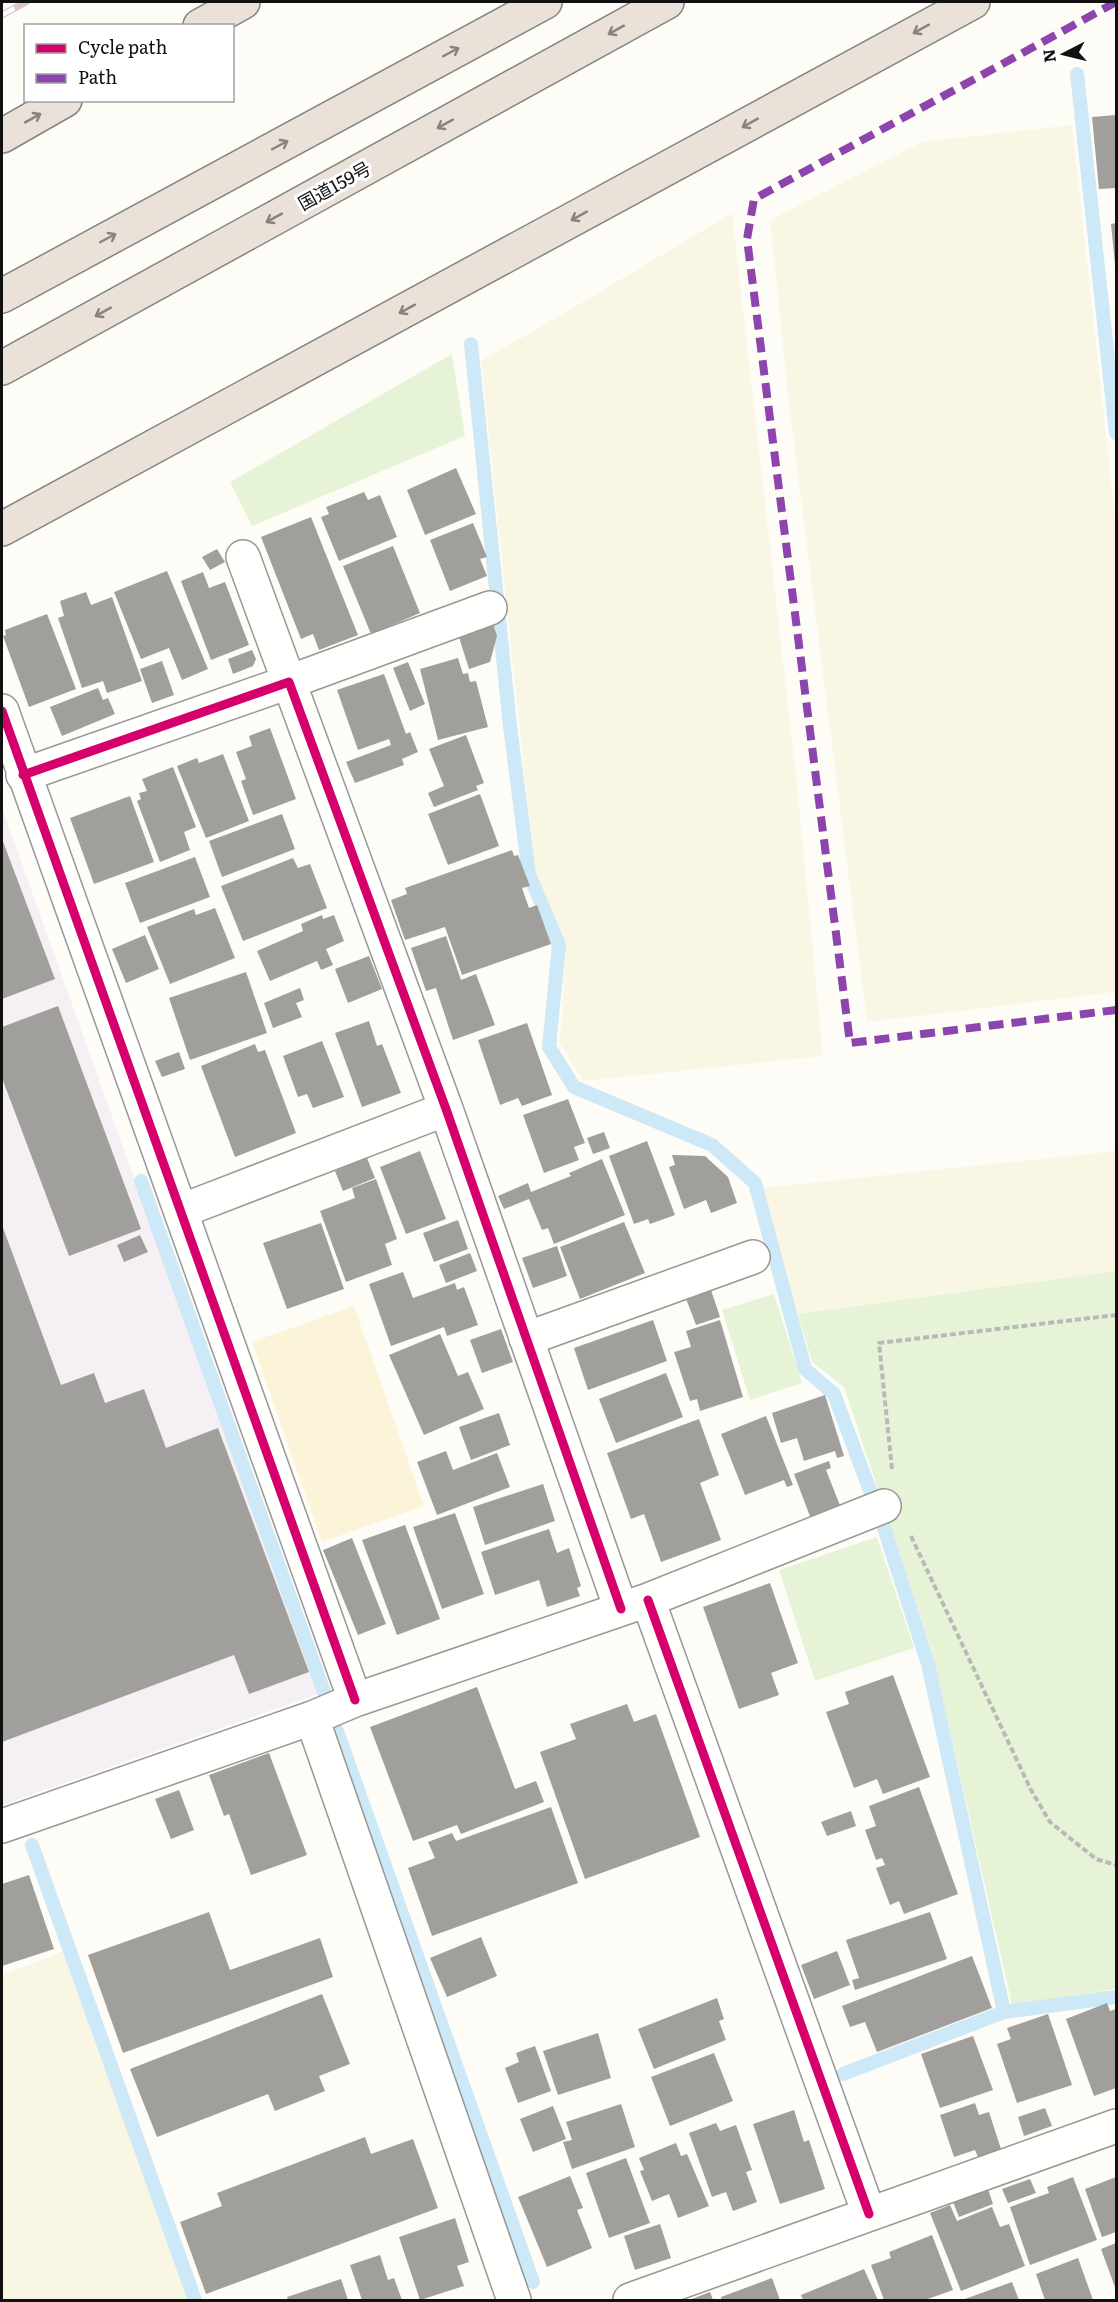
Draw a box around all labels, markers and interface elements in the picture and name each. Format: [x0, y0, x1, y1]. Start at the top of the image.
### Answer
legend [24, 24, 234, 102]
one-way arrow [913, 24, 931, 35]
north arrow [1034, 24, 1094, 84]
one-way arrow [607, 25, 625, 36]
text: Cycle path [78, 33, 167, 60]
one-way arrow [442, 46, 460, 57]
text: N [1035, 48, 1061, 64]
text: Path [78, 63, 117, 90]
one-way arrow [24, 112, 42, 123]
one-way arrow [742, 117, 759, 129]
one-way arrow [437, 118, 454, 130]
one-way arrow [271, 139, 288, 151]
street label: 国道159号 [293, 154, 375, 216]
one-way arrow [570, 211, 588, 222]
one-way arrow [266, 212, 283, 224]
one-way arrow [99, 232, 117, 243]
one-way arrow [399, 304, 417, 315]
one-way arrow [95, 306, 112, 318]

